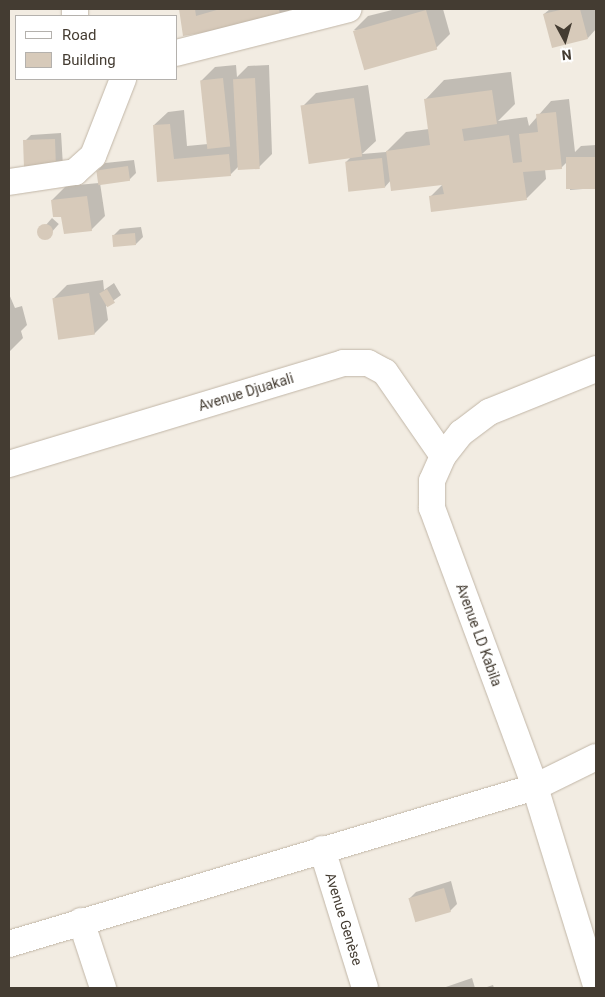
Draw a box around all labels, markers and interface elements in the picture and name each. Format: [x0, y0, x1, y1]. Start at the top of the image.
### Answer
legend [15, 15, 178, 80]
north arrow [540, 15, 590, 65]
text: Road [62, 26, 96, 44]
text: N [561, 46, 572, 63]
text: Building [62, 51, 116, 69]
street label: Avenue Djuakali [196, 370, 296, 414]
street label: Avenue LD Kabila [453, 581, 505, 689]
street label: Avenue Genèse [322, 871, 366, 967]

